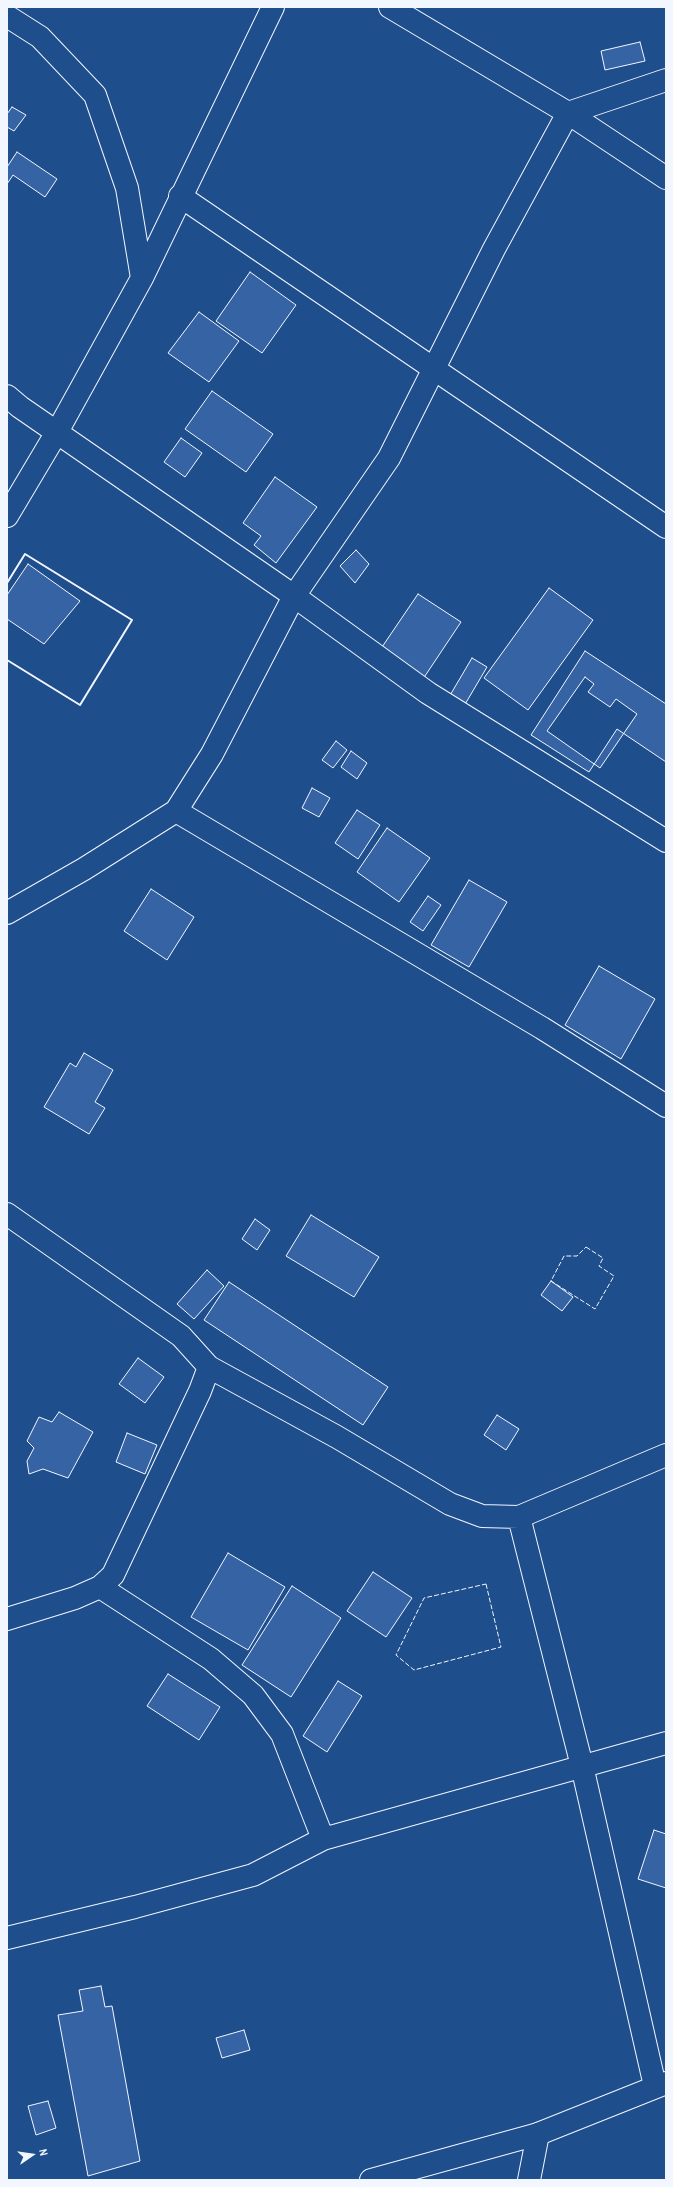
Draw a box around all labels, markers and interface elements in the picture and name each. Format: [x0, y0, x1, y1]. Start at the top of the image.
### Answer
north arrow [12, 2135, 52, 2175]
text: N [36, 2148, 51, 2157]

